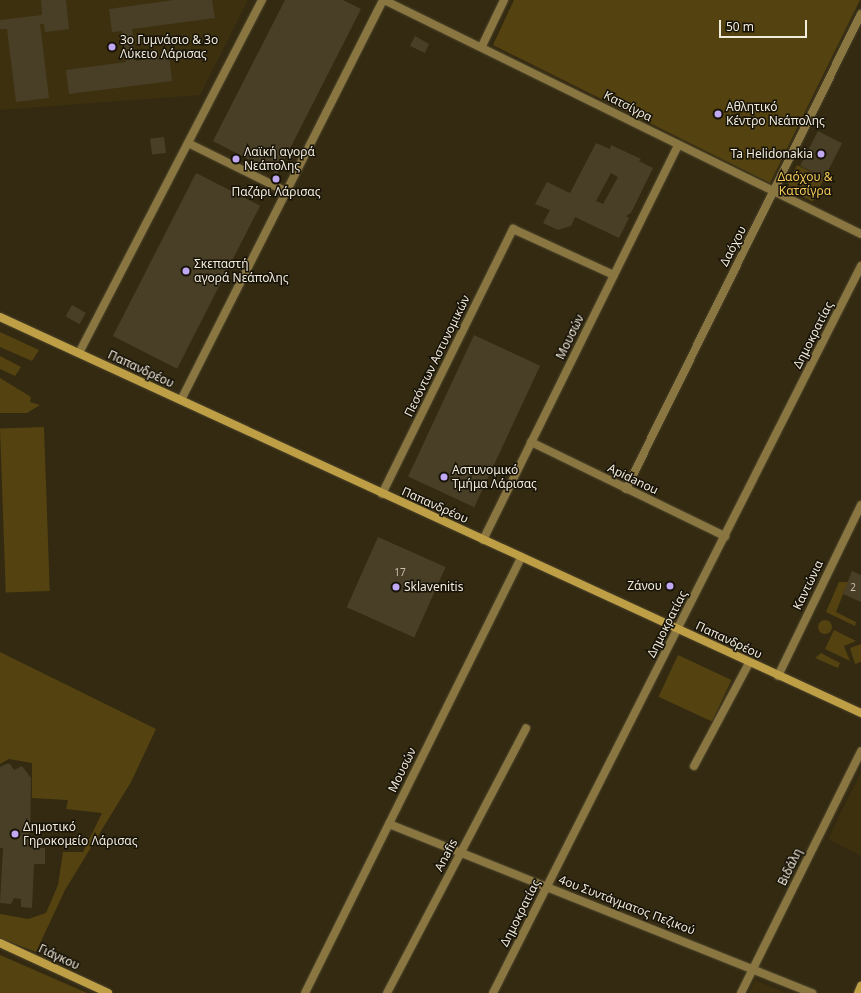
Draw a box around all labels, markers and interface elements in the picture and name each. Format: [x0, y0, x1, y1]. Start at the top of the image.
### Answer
scale bar [721, 12, 809, 38]
text: 50 m [726, 18, 754, 35]
place label: 3ο Γυμνάσιο & 3ο Λύκειο Λάρισας [120, 33, 218, 61]
marker: 3ο Γυμνάσιο & 3ο Λύκειο Λάρισας [107, 42, 117, 52]
street label: Κατσίγρα [601, 88, 655, 124]
place label: Αθλητικό Κέντρο Νεάπολης [726, 100, 825, 128]
marker: Αθλητικό Κέντρο Νεάπολης [713, 109, 723, 119]
place label: Λαϊκή αγορά Νεάπολης [244, 145, 315, 173]
place label: Ta Helidonakia [731, 147, 813, 161]
marker: Ta Helidonakia [816, 149, 826, 159]
marker: Λαϊκή αγορά Νεάπολης [231, 154, 241, 164]
park label: Δαόχου & Κατσίγρα [777, 170, 833, 198]
marker: Παζάρι Λάρισας [271, 174, 281, 184]
place label: Παζάρι Λάρισας [231, 185, 321, 199]
street label: Δαόχου [717, 223, 749, 269]
place label: Σκεπαστή αγορά Νεάπολης [194, 257, 289, 285]
marker: Σκεπαστή αγορά Νεάπολης [181, 266, 191, 276]
street label: Πεσόντων Αστυνομικών [401, 293, 473, 419]
street label: Δημοκρατίας [790, 299, 836, 371]
street label: Μουσών [553, 312, 587, 362]
street label: Παπανδρέου [106, 347, 176, 391]
street label: Apidanou [605, 461, 661, 497]
place label: Αστυνομικό Τμήμα Λάρισας [452, 463, 537, 491]
marker: Αστυνομικό Τμήμα Λάρισας [439, 472, 449, 482]
street label: Παπανδρέου [399, 484, 471, 526]
street label: Καντώνια [790, 558, 826, 612]
house number: 17 [394, 567, 406, 579]
place label: Ζάνου [627, 579, 662, 593]
place label: Sklavenitis [404, 580, 463, 594]
marker: Ζάνου [665, 581, 675, 591]
marker: Sklavenitis [391, 582, 401, 592]
house number: 2 [850, 582, 856, 594]
street label: Δημοκρατίας [644, 588, 690, 660]
street label: Παπανδρέου [694, 618, 764, 662]
street label: Μουσών [385, 745, 419, 795]
place label: Δημοτικό Γηροκομείο Λάρισας [23, 820, 138, 848]
marker: Δημοτικό Γηροκομείο Λάρισας [10, 829, 20, 839]
street label: Anafis [431, 836, 461, 874]
street label: Βιδάλη [775, 846, 805, 888]
street label: 4ου Συντάγματος Πεζικού [557, 872, 697, 938]
street label: Δημοκρατίας [497, 877, 543, 949]
street label: Γιάγκου [36, 941, 82, 973]

